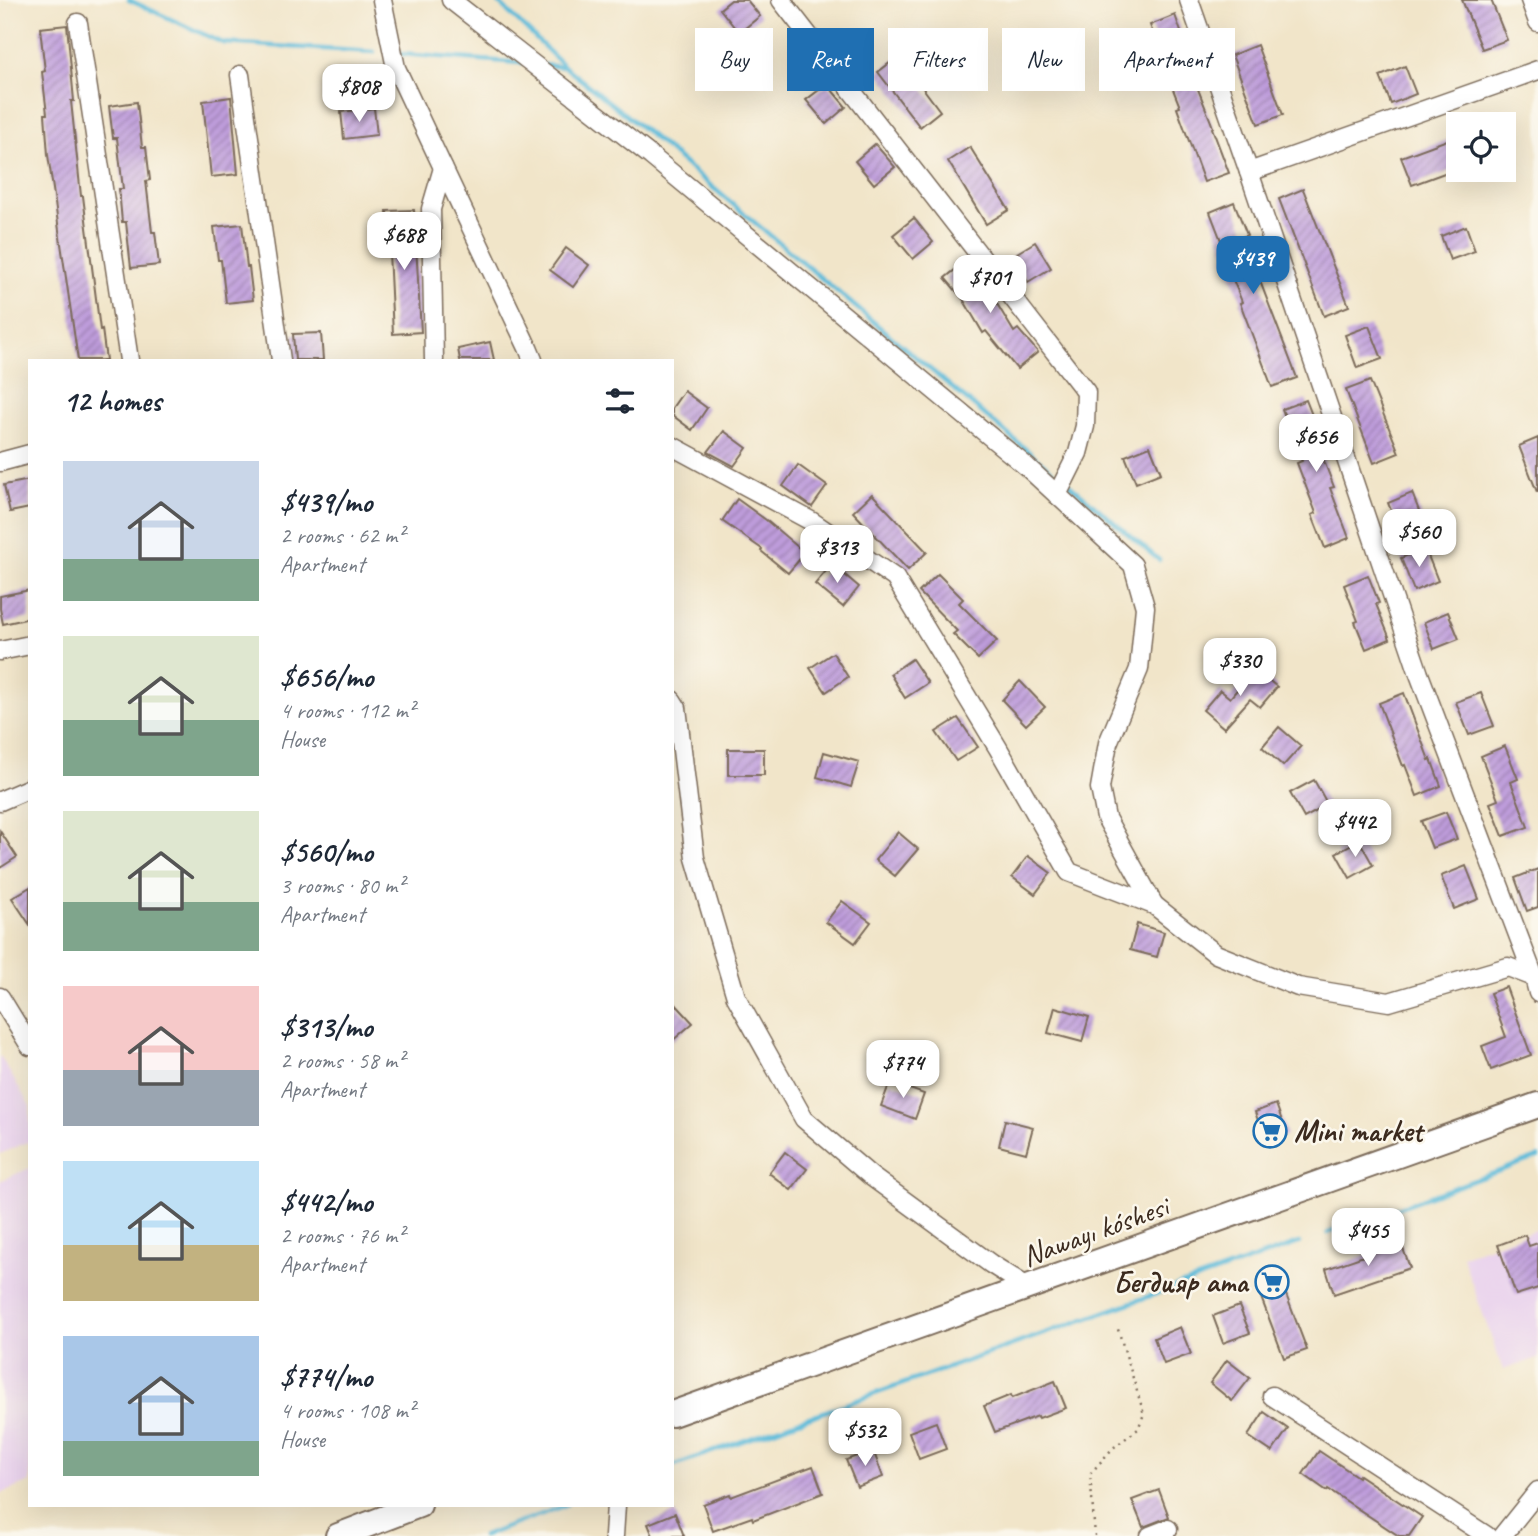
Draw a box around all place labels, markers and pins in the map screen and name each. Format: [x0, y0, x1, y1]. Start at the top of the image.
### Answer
pin: $808 [318, 64, 400, 124]
pin: $688 [363, 212, 445, 272]
pin: $439 [1212, 236, 1294, 296]
pin: $701 [949, 256, 1031, 315]
pin: $656 [1275, 414, 1357, 474]
pin: $560 [1378, 510, 1460, 569]
pin: $313 [796, 526, 878, 585]
pin: $330 [1199, 638, 1281, 698]
pin: $442 [1314, 800, 1396, 859]
pin: $774 [862, 1040, 944, 1100]
supermarket icon: Mini market [1251, 1112, 1289, 1150]
place label: Mini market [1294, 1112, 1425, 1150]
pin: $455 [1327, 1208, 1409, 1268]
place label: Бегдияр ата [1113, 1263, 1250, 1301]
supermarket icon: Бегдияр ата [1253, 1263, 1291, 1301]
pin: $532 [824, 1408, 906, 1468]

